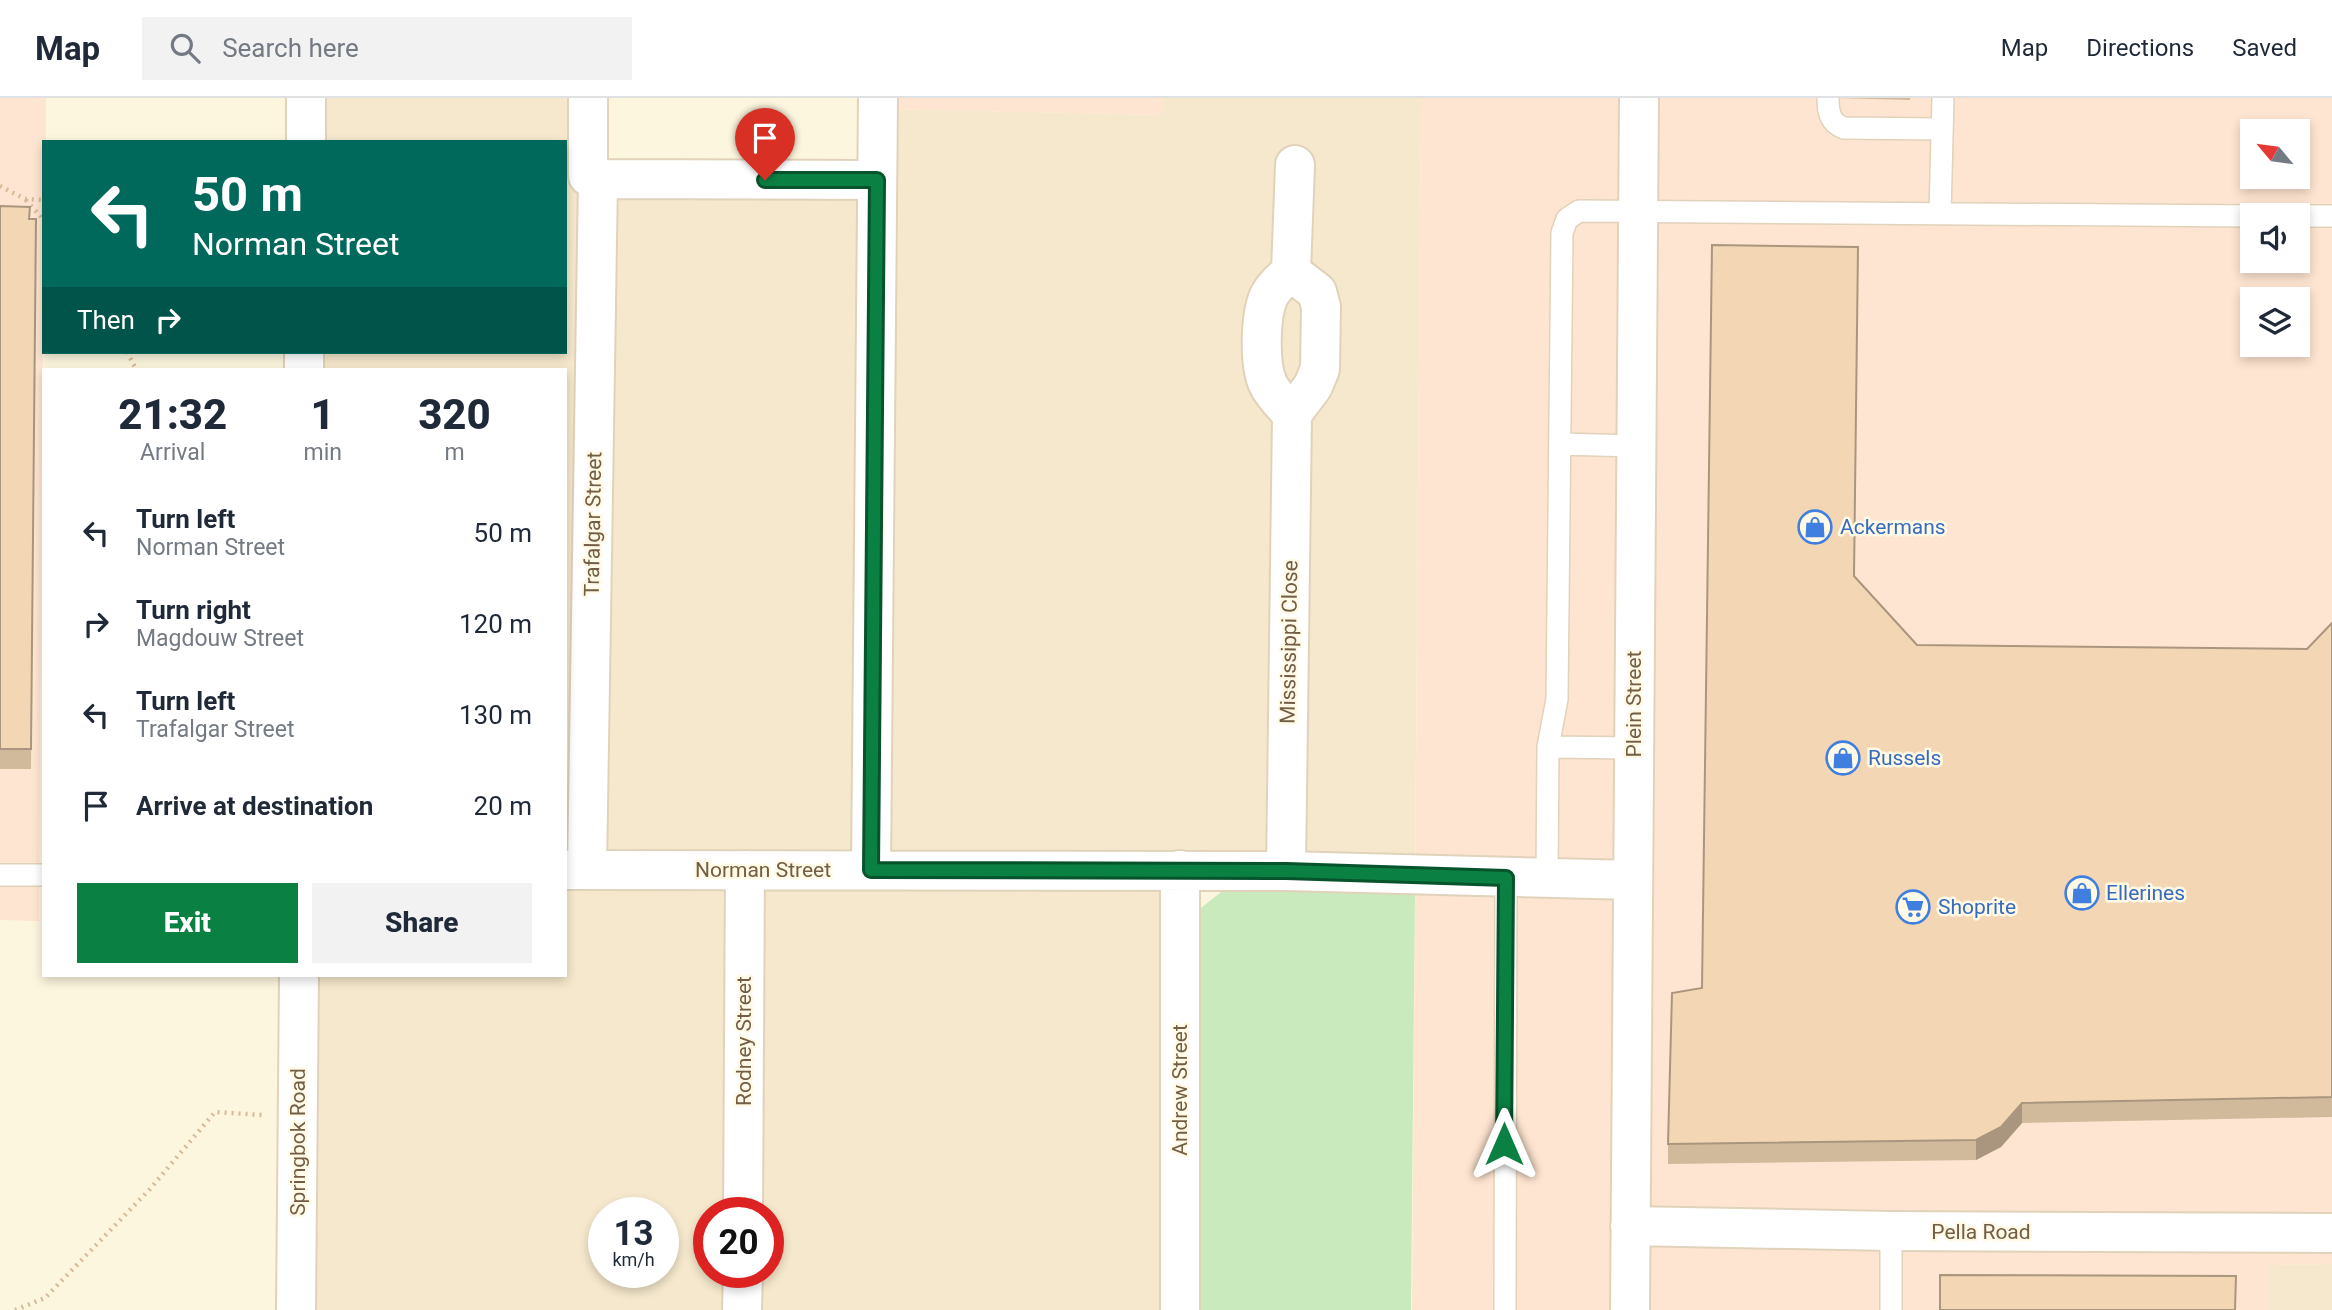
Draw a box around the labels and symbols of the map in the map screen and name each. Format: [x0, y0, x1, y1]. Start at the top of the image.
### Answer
pin [735, 108, 795, 180]
north arrow [2240, 119, 2310, 189]
street label: Trafalgar Street [580, 451, 606, 597]
shop icon: Ackermans [1796, 508, 1834, 546]
place label: Ackermans [1840, 515, 1946, 539]
street label: Mississippi Close [1276, 560, 1302, 724]
street label: Plein Street [1622, 650, 1646, 757]
shop icon: Russels [1824, 739, 1862, 777]
place label: Russels [1868, 746, 1941, 770]
street label: Norman Street [695, 858, 831, 882]
shop icon: Ellerines [2063, 874, 2101, 912]
place label: Ellerines [2106, 881, 2185, 905]
supermarket icon: Shoprite [1894, 888, 1932, 926]
place label: Shoprite [1938, 895, 2016, 919]
street label: Rodney Street [732, 976, 756, 1106]
street label: Andrew Street [1168, 1024, 1192, 1156]
street label: Springbok Road [286, 1068, 310, 1216]
position arrow [1467, 1107, 1541, 1181]
speed limit sign: 20 [693, 1197, 784, 1288]
street label: Pella Road [1931, 1220, 2031, 1244]

